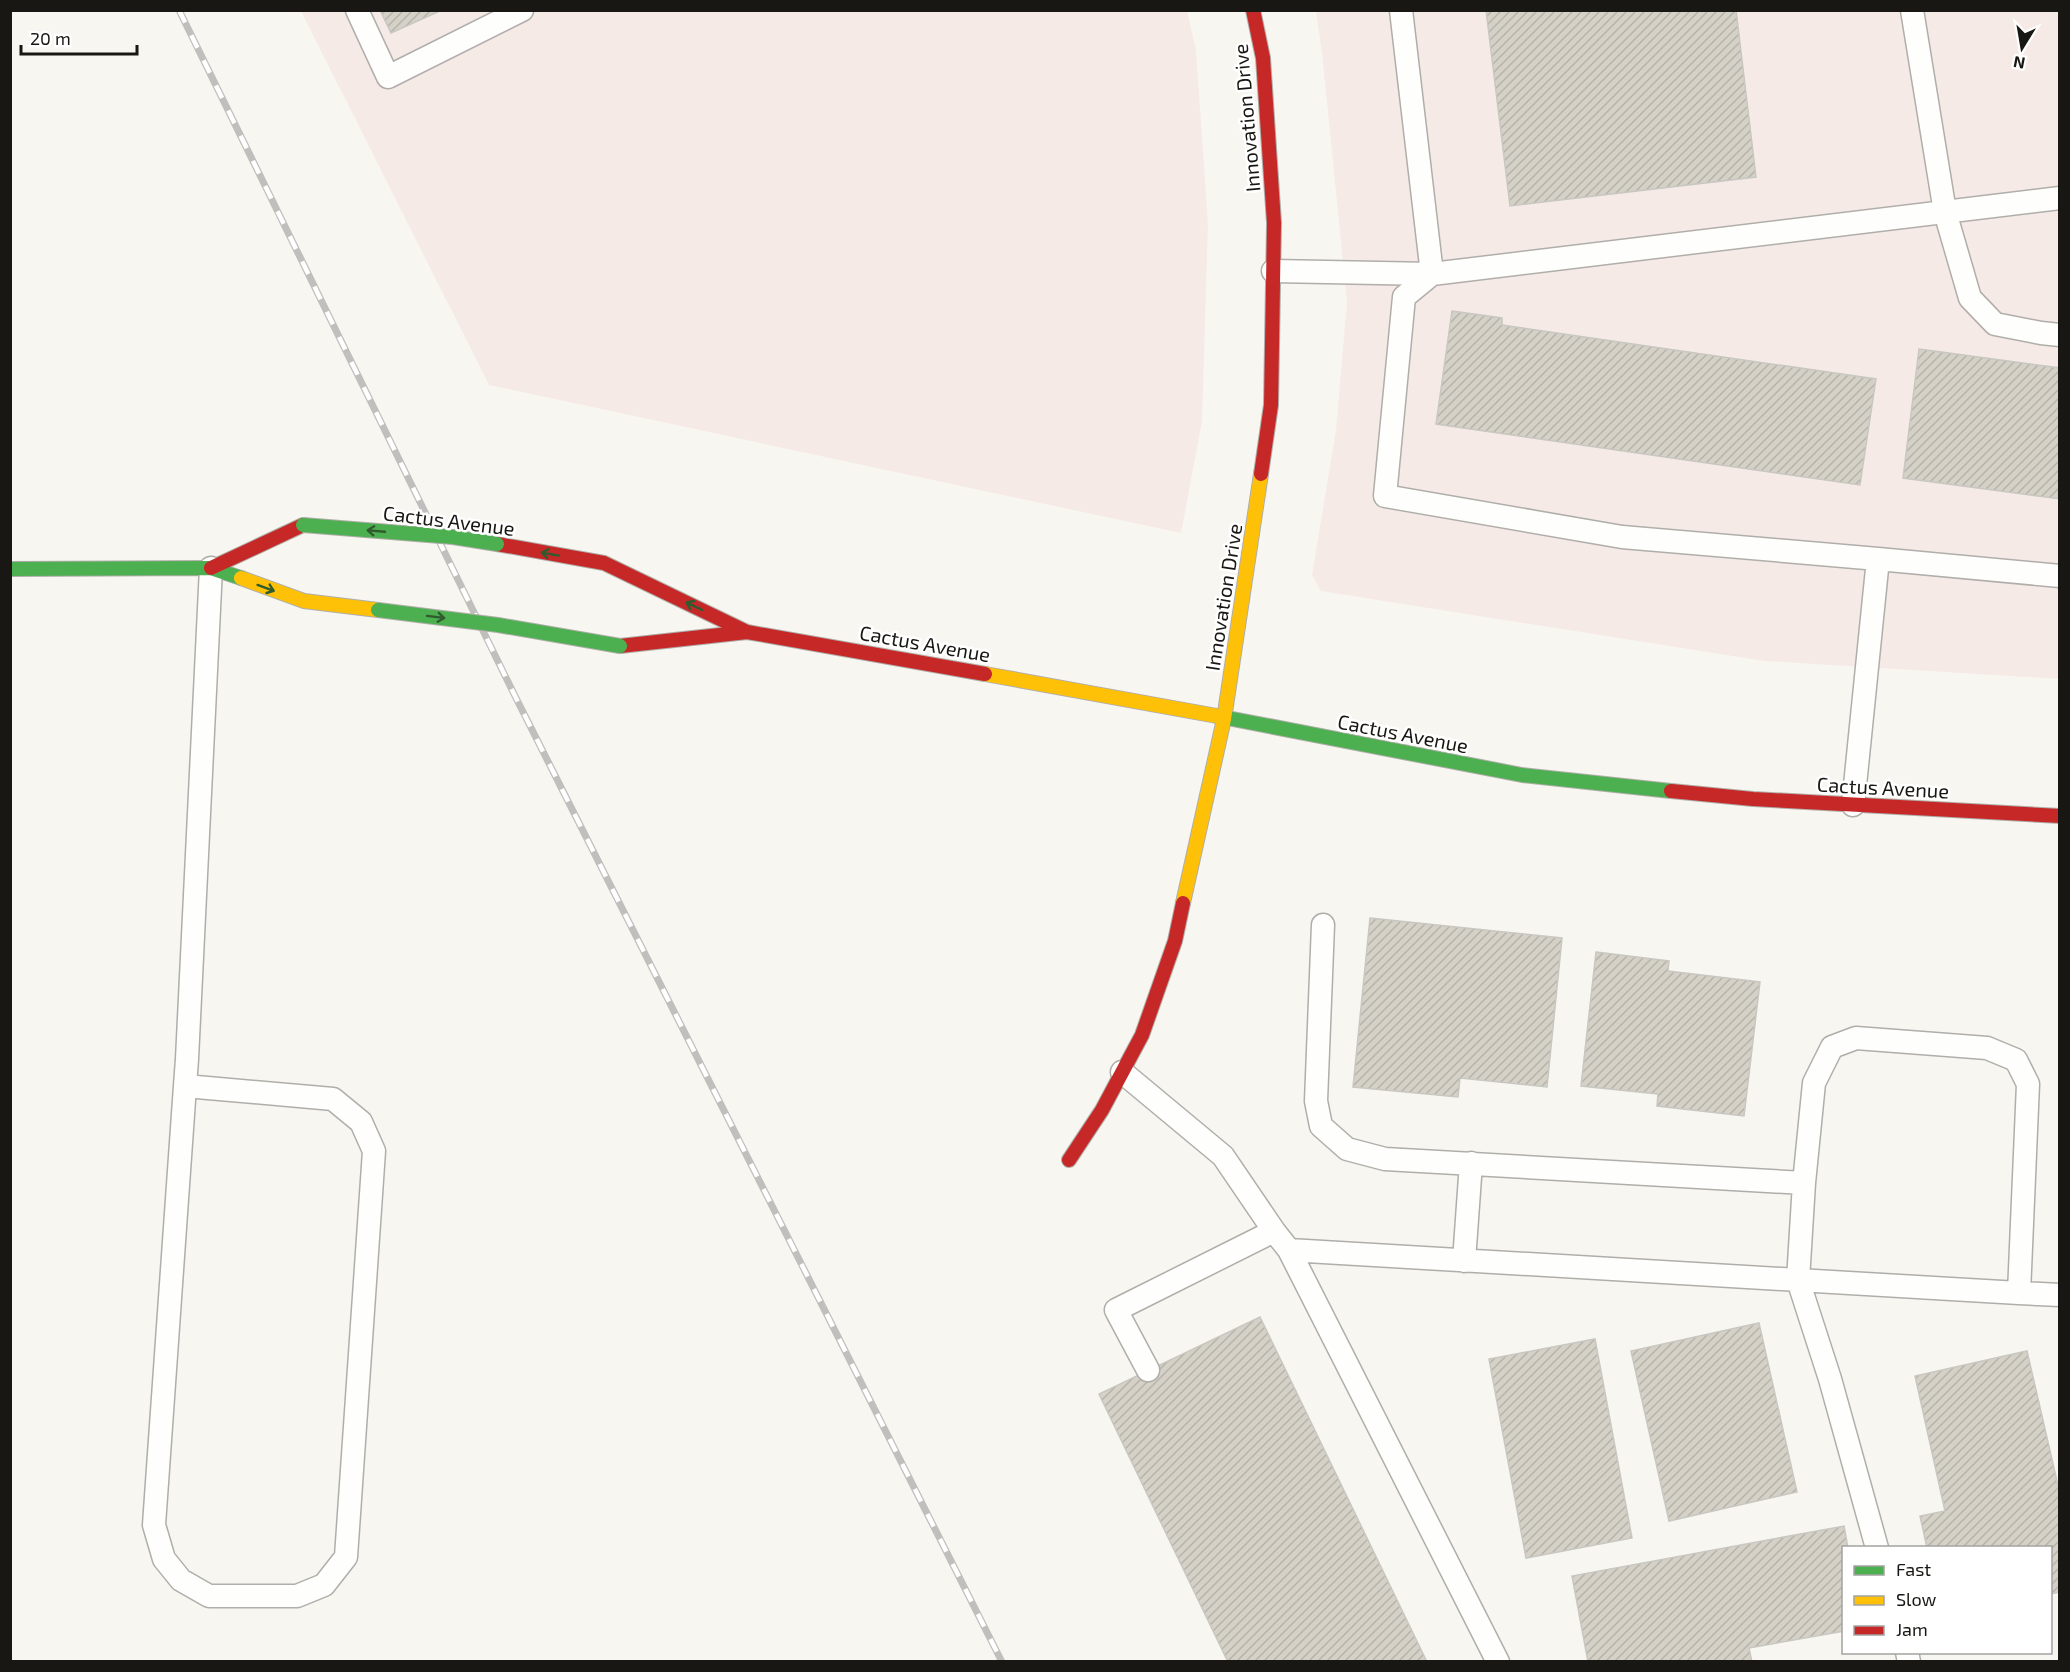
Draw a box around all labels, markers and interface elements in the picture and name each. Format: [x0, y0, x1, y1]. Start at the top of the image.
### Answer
scale bar [21, 18, 136, 56]
north arrow [1992, 18, 2052, 78]
text: 20 m [30, 27, 71, 49]
street label: Innovation Drive [1228, 43, 1264, 193]
text: N [2012, 53, 2027, 74]
street label: Cactus Avenue [382, 500, 516, 540]
street label: Innovation Drive [1200, 522, 1246, 672]
one-way arrow [366, 525, 386, 536]
one-way arrow [541, 548, 560, 559]
one-way arrow [257, 583, 275, 594]
one-way arrow [686, 600, 704, 612]
one-way arrow [426, 612, 446, 623]
street label: Cactus Avenue [858, 620, 992, 666]
street label: Cactus Avenue [1336, 709, 1470, 757]
street label: Cactus Avenue [1816, 772, 1950, 802]
legend [1842, 1546, 2052, 1654]
text: Fast [1896, 1558, 1931, 1580]
text: Slow [1896, 1588, 1937, 1610]
text: Jam [1896, 1618, 1928, 1640]

